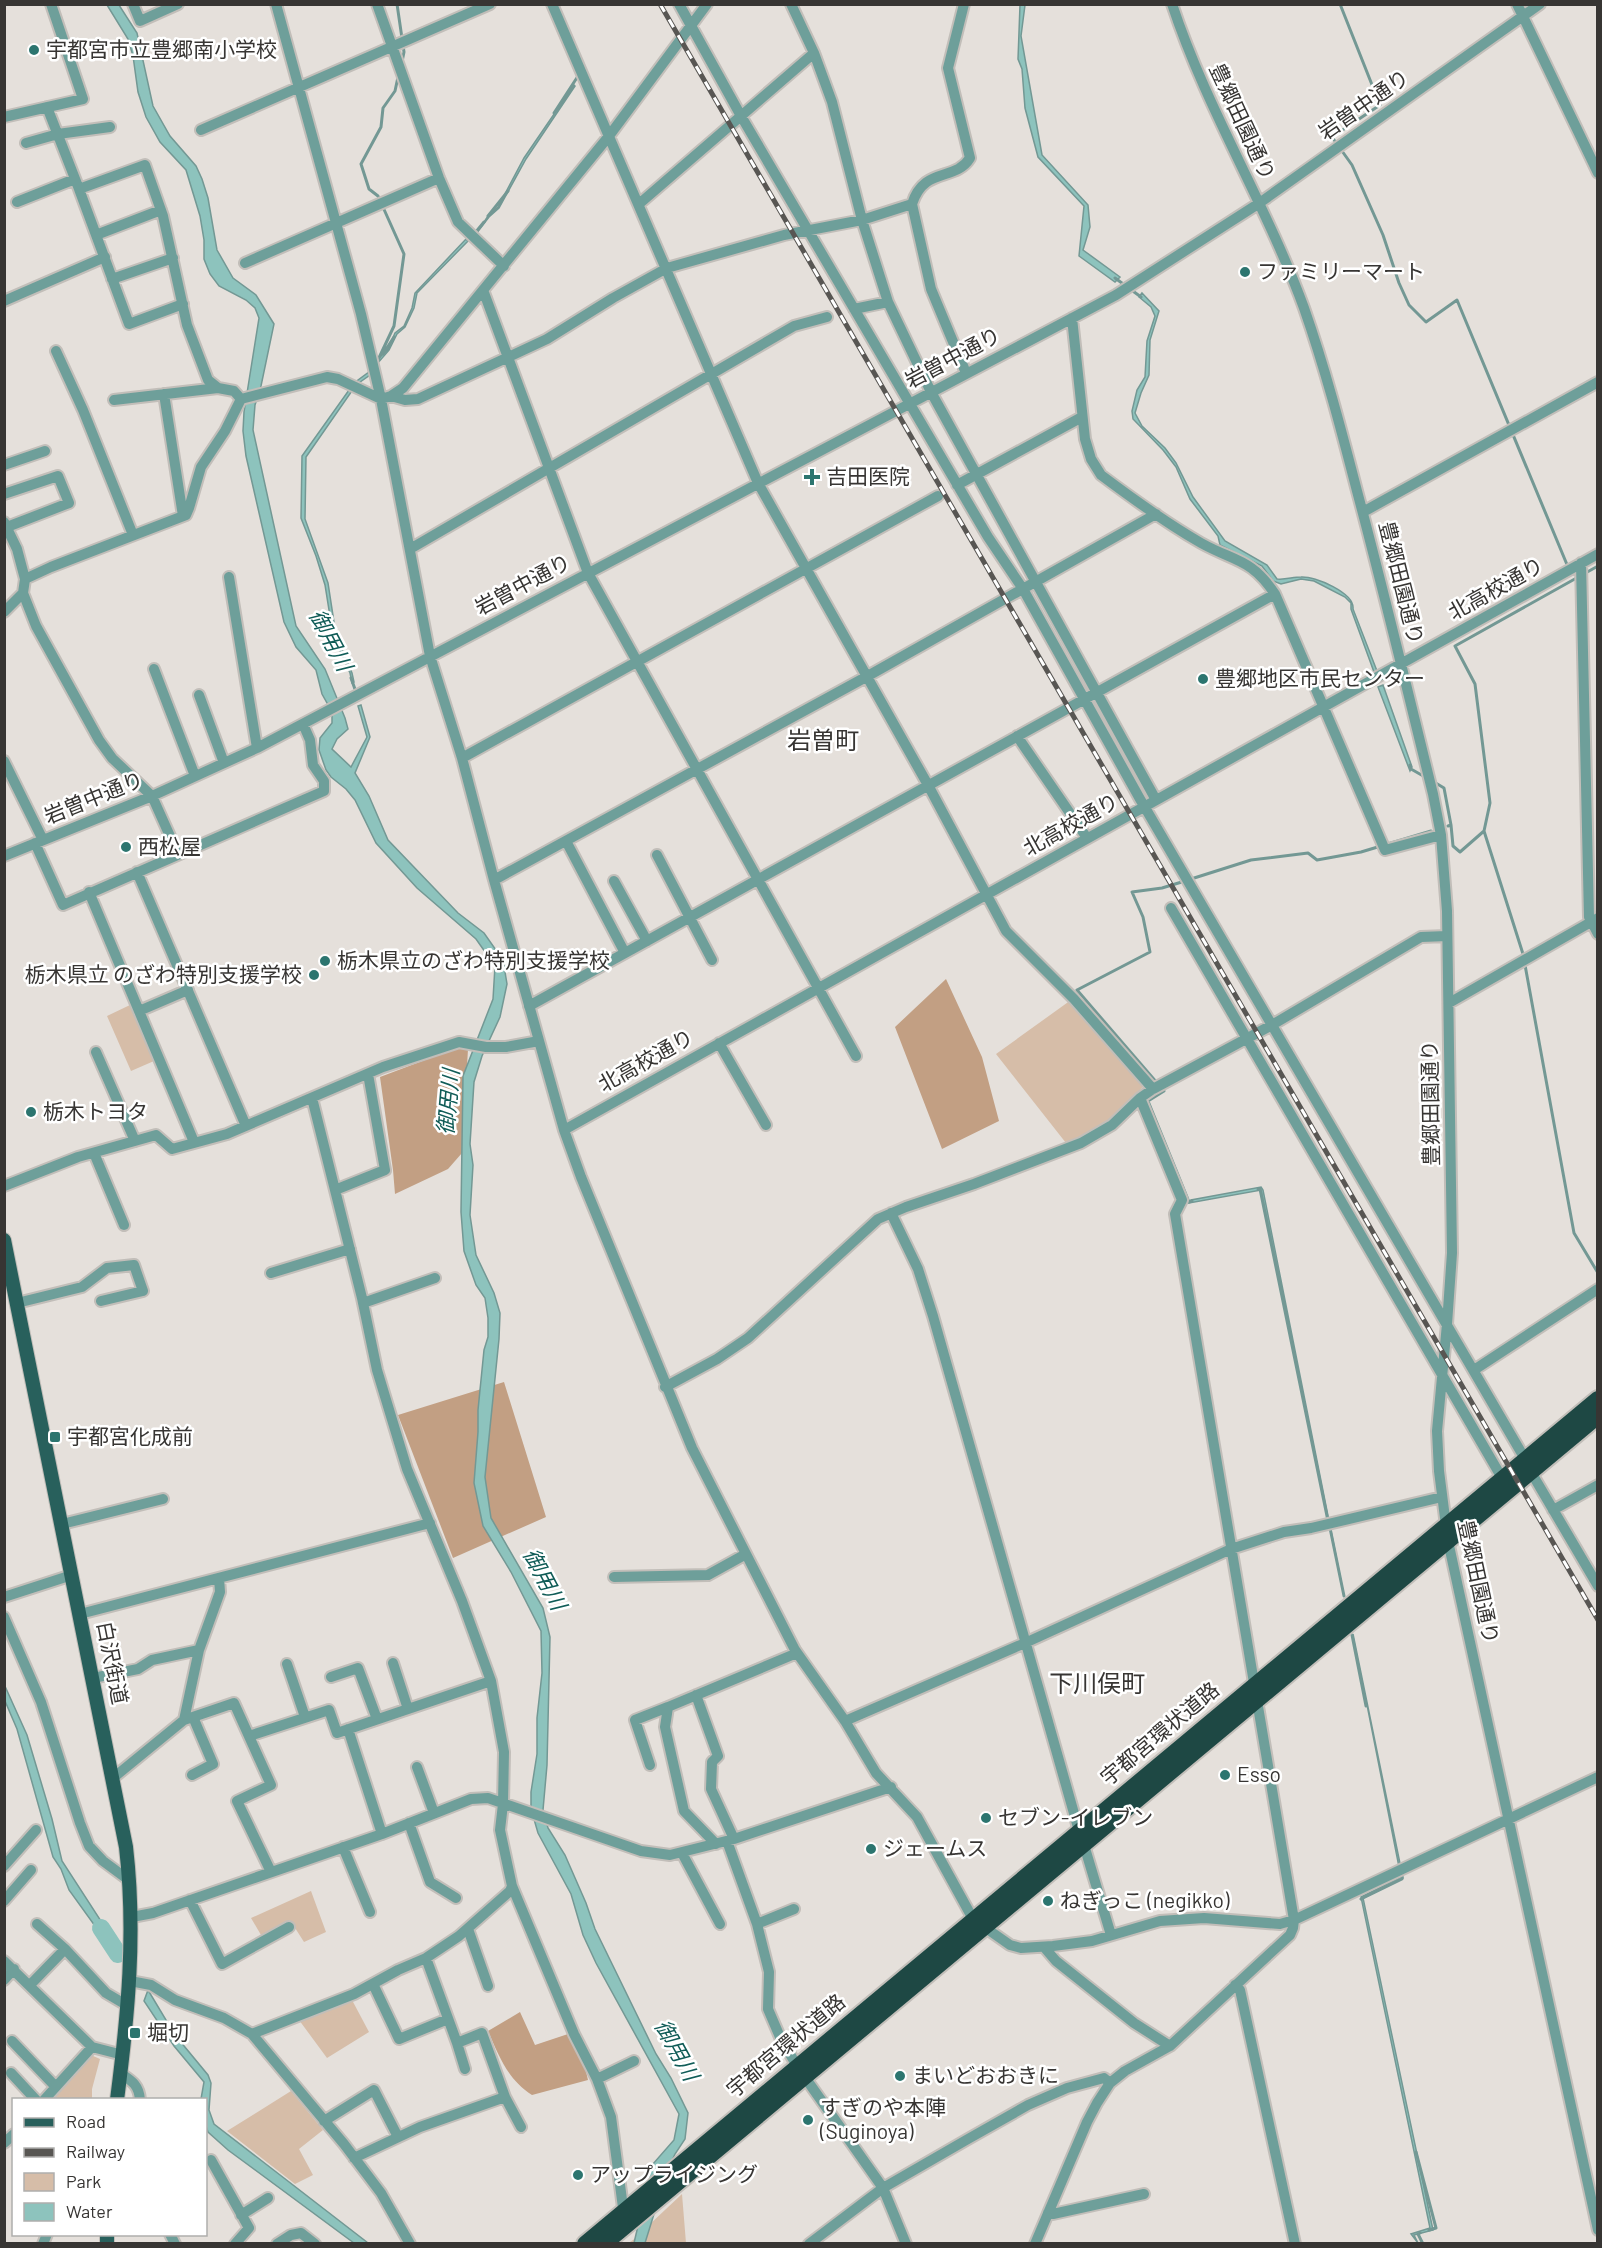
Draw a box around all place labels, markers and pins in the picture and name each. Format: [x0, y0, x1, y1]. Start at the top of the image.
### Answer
place label: 宇都宮市立豊郷南小学校 [46, 36, 277, 61]
marker: 宇都宮市立豊郷南小学校 [27, 43, 41, 57]
place label: ファミリーマート [1257, 258, 1425, 283]
marker: ファミリーマート [1238, 265, 1252, 279]
place label: 吉田医院 [826, 463, 910, 488]
marker: 吉田医院 [803, 468, 821, 486]
place label: 豊郷地区市民センター [1215, 665, 1425, 690]
marker: 豊郷地区市民センター [1196, 672, 1210, 686]
place label: 西松屋 [138, 833, 201, 858]
marker: 西松屋 [119, 840, 133, 854]
place label: 栃木県立のざわ特別支援学校 [337, 947, 610, 972]
marker: 栃木県立のざわ特別支援学校 [318, 954, 332, 968]
place label: 栃木県立 のざわ特別支援学校 [25, 961, 302, 986]
marker: 栃木県立 のざわ特別支援学校 [307, 968, 321, 982]
place label: 栃木トヨタ [43, 1098, 148, 1123]
marker: 栃木トヨタ [24, 1105, 38, 1119]
place label: 宇都宮化成前 [67, 1423, 193, 1448]
marker: 宇都宮化成前 [48, 1430, 62, 1444]
place label: Esso [1237, 1761, 1281, 1786]
marker: Esso [1218, 1768, 1232, 1782]
place label: セブン-イレブン [998, 1804, 1153, 1829]
marker: セブン-イレブン [979, 1811, 993, 1825]
place label: ジェームス [883, 1835, 987, 1860]
marker: ジェームス [864, 1842, 878, 1856]
place label: ねぎっこ (negikko) [1060, 1887, 1230, 1912]
marker: ねぎっこ (negikko) [1041, 1894, 1055, 1908]
place label: 堀切 [147, 2019, 189, 2044]
marker: 堀切 [128, 2026, 142, 2040]
place label: まいどおおきに [912, 2062, 1059, 2087]
marker: まいどおおきに [893, 2069, 907, 2083]
place label: すぎのや本陣 (Suginoya) [819, 2094, 946, 2143]
marker: すぎのや本陣 (Suginoya) [801, 2113, 815, 2127]
place label: アップライジング [590, 2161, 758, 2186]
marker: アップライジング [571, 2168, 585, 2182]

